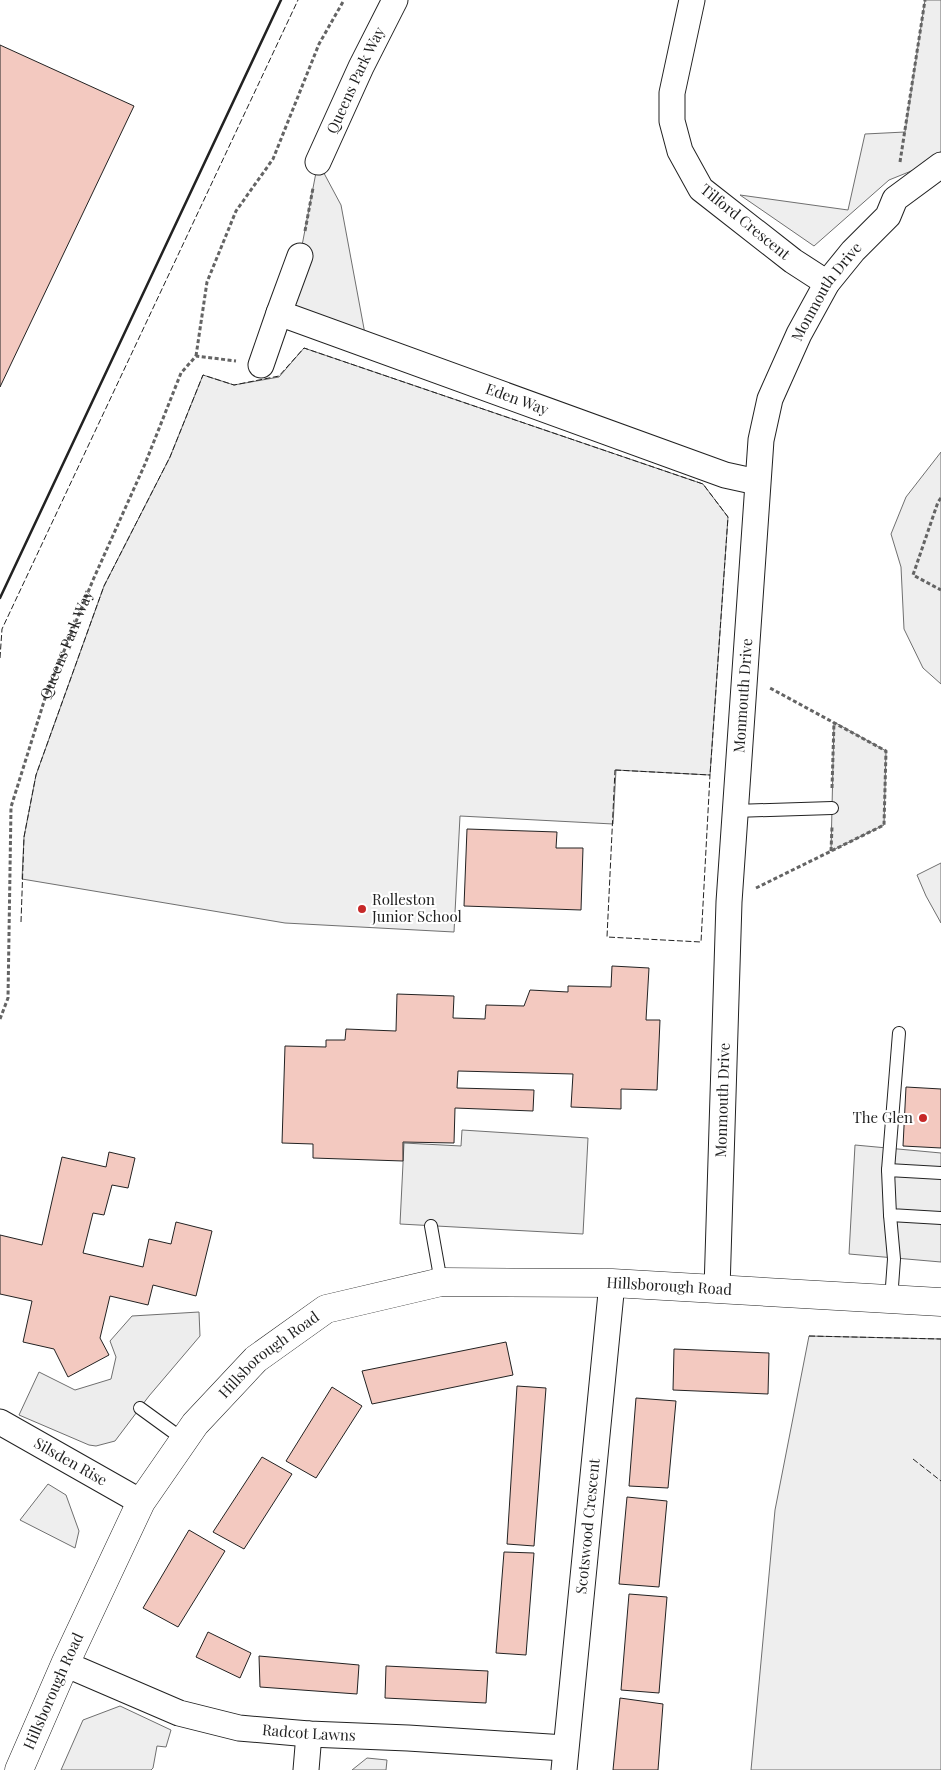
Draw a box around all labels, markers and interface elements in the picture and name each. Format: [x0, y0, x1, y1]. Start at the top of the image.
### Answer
street label: Queens Park Way [321, 23, 389, 137]
street label: Tilford Crescent [697, 179, 795, 264]
street label: Monmouth Drive [786, 237, 865, 344]
street label: Eden Way [483, 378, 552, 419]
street label: Queens Park Way [34, 587, 97, 702]
street label: Monmouth Drive [728, 638, 756, 754]
place label: Rolleston Junior School [371, 889, 462, 926]
marker: Rolleston Junior School [356, 903, 368, 915]
street label: Monmouth Drive [710, 1042, 734, 1158]
place label: The Glen [852, 1107, 913, 1127]
marker: The Glen [917, 1112, 929, 1124]
street label: Hillsborough Road [606, 1272, 733, 1299]
street label: Hillsborough Road [213, 1306, 323, 1402]
street label: Silsden Rise [31, 1432, 111, 1490]
street label: Scotswood Crescent [570, 1457, 604, 1595]
street label: Hillsborough Road [18, 1629, 87, 1752]
street label: Radcot Lawns [261, 1719, 356, 1745]

